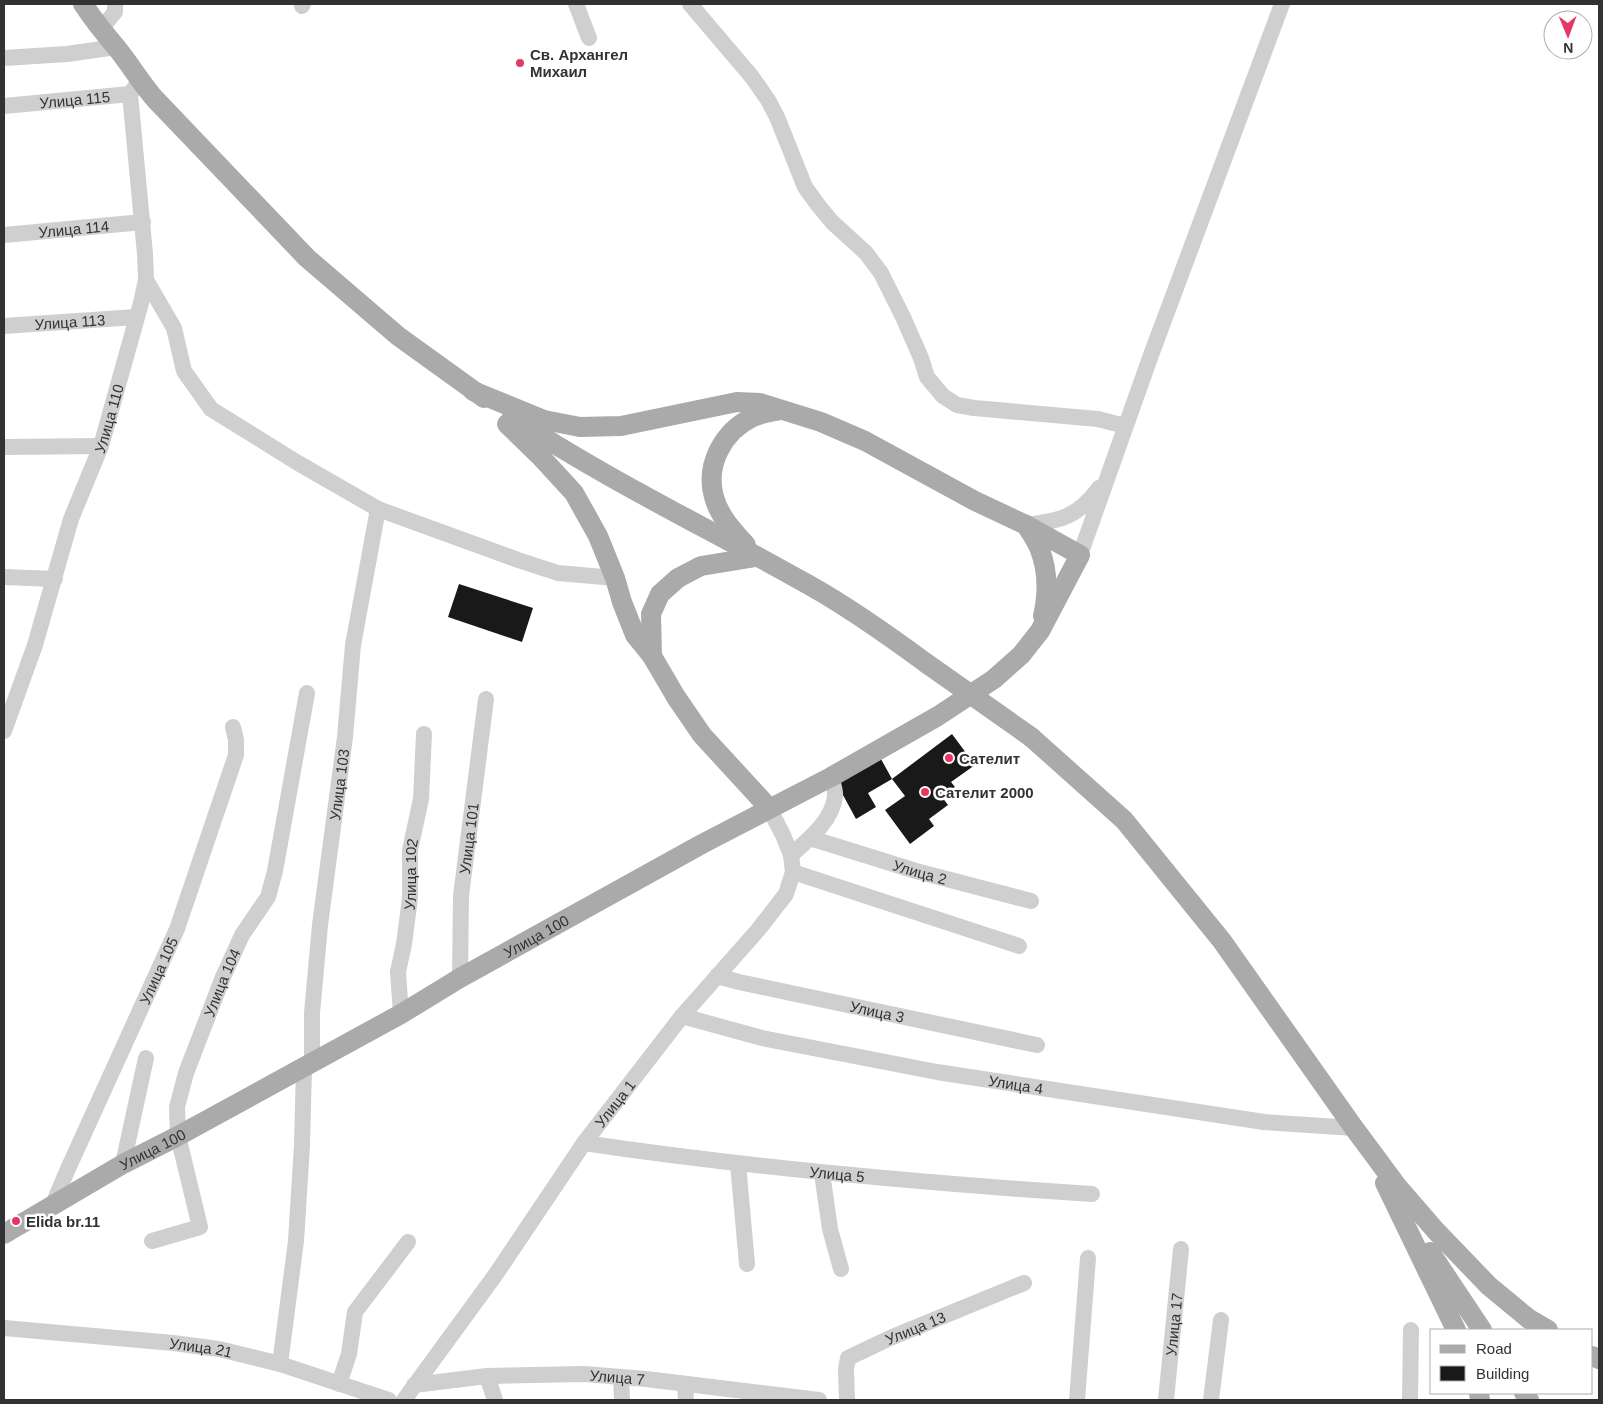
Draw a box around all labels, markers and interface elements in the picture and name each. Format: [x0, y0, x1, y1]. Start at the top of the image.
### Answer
north arrow [1543, 10, 1593, 60]
text: N [1563, 40, 1573, 56]
place label: Св. Архангел Михаил [530, 46, 628, 80]
marker: Св. Архангел Михаил [514, 57, 526, 69]
street label: Улица 115 [39, 87, 111, 111]
street label: Улица 114 [38, 217, 110, 240]
street label: Улица 113 [34, 311, 106, 332]
street label: Улица 110 [91, 382, 126, 455]
street label: Улица 103 [326, 748, 352, 821]
place label: Сателит [959, 750, 1020, 767]
marker: Сателит [943, 752, 955, 764]
place label: Сателит 2000 [935, 784, 1034, 801]
marker: Сателит 2000 [919, 786, 931, 798]
street label: Улица 101 [455, 802, 481, 875]
street label: Улица 102 [400, 837, 421, 911]
street label: Улица 2 [891, 856, 949, 887]
street label: Улица 100 [500, 911, 572, 961]
street label: Улица 105 [136, 934, 181, 1007]
street label: Улица 104 [200, 946, 243, 1019]
street label: Улица 3 [848, 997, 906, 1025]
street label: Улица 4 [987, 1071, 1044, 1097]
street label: Улица 1 [591, 1076, 638, 1130]
street label: Улица 100 [116, 1125, 188, 1173]
street label: Улица 5 [809, 1163, 865, 1185]
place label: Elida br.11 [26, 1213, 100, 1230]
marker: Elida br.11 [10, 1215, 22, 1227]
street label: Улица 17 [1162, 1292, 1185, 1357]
street label: Улица 13 [882, 1308, 948, 1348]
legend [1430, 1329, 1593, 1394]
street label: Улица 21 [169, 1334, 234, 1361]
text: Road [1476, 1340, 1512, 1357]
text: Building [1476, 1365, 1529, 1382]
street label: Улица 7 [589, 1366, 645, 1387]

